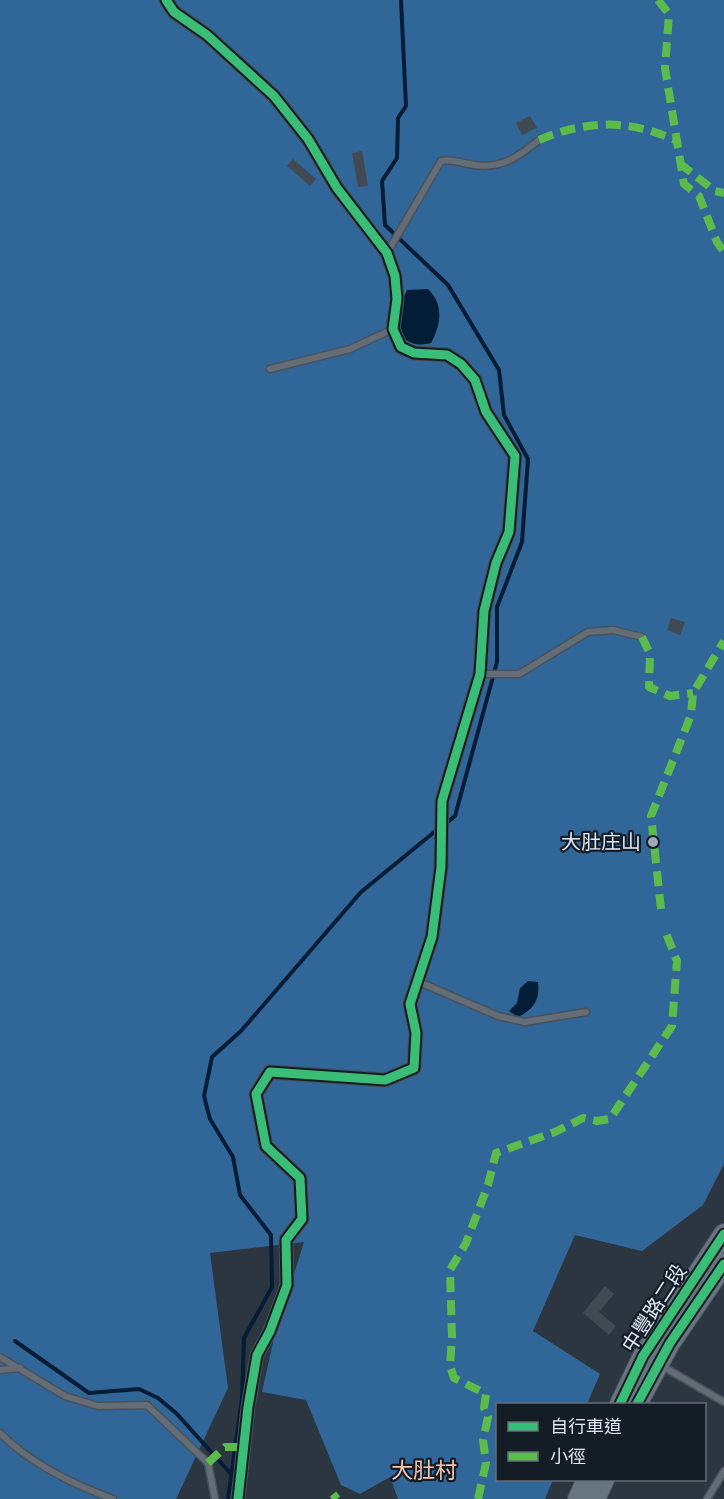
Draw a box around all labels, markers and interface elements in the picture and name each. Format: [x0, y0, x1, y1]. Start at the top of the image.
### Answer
place label: 大肚庄山 [561, 829, 641, 853]
marker: 大肚庄山 [646, 835, 660, 849]
street label: 中豐路二段 [616, 1259, 690, 1356]
legend [496, 1403, 706, 1481]
text: 自行車道 [550, 1415, 622, 1437]
text: 小徑 [550, 1445, 586, 1467]
district label: 大肚村 [391, 1456, 457, 1482]

